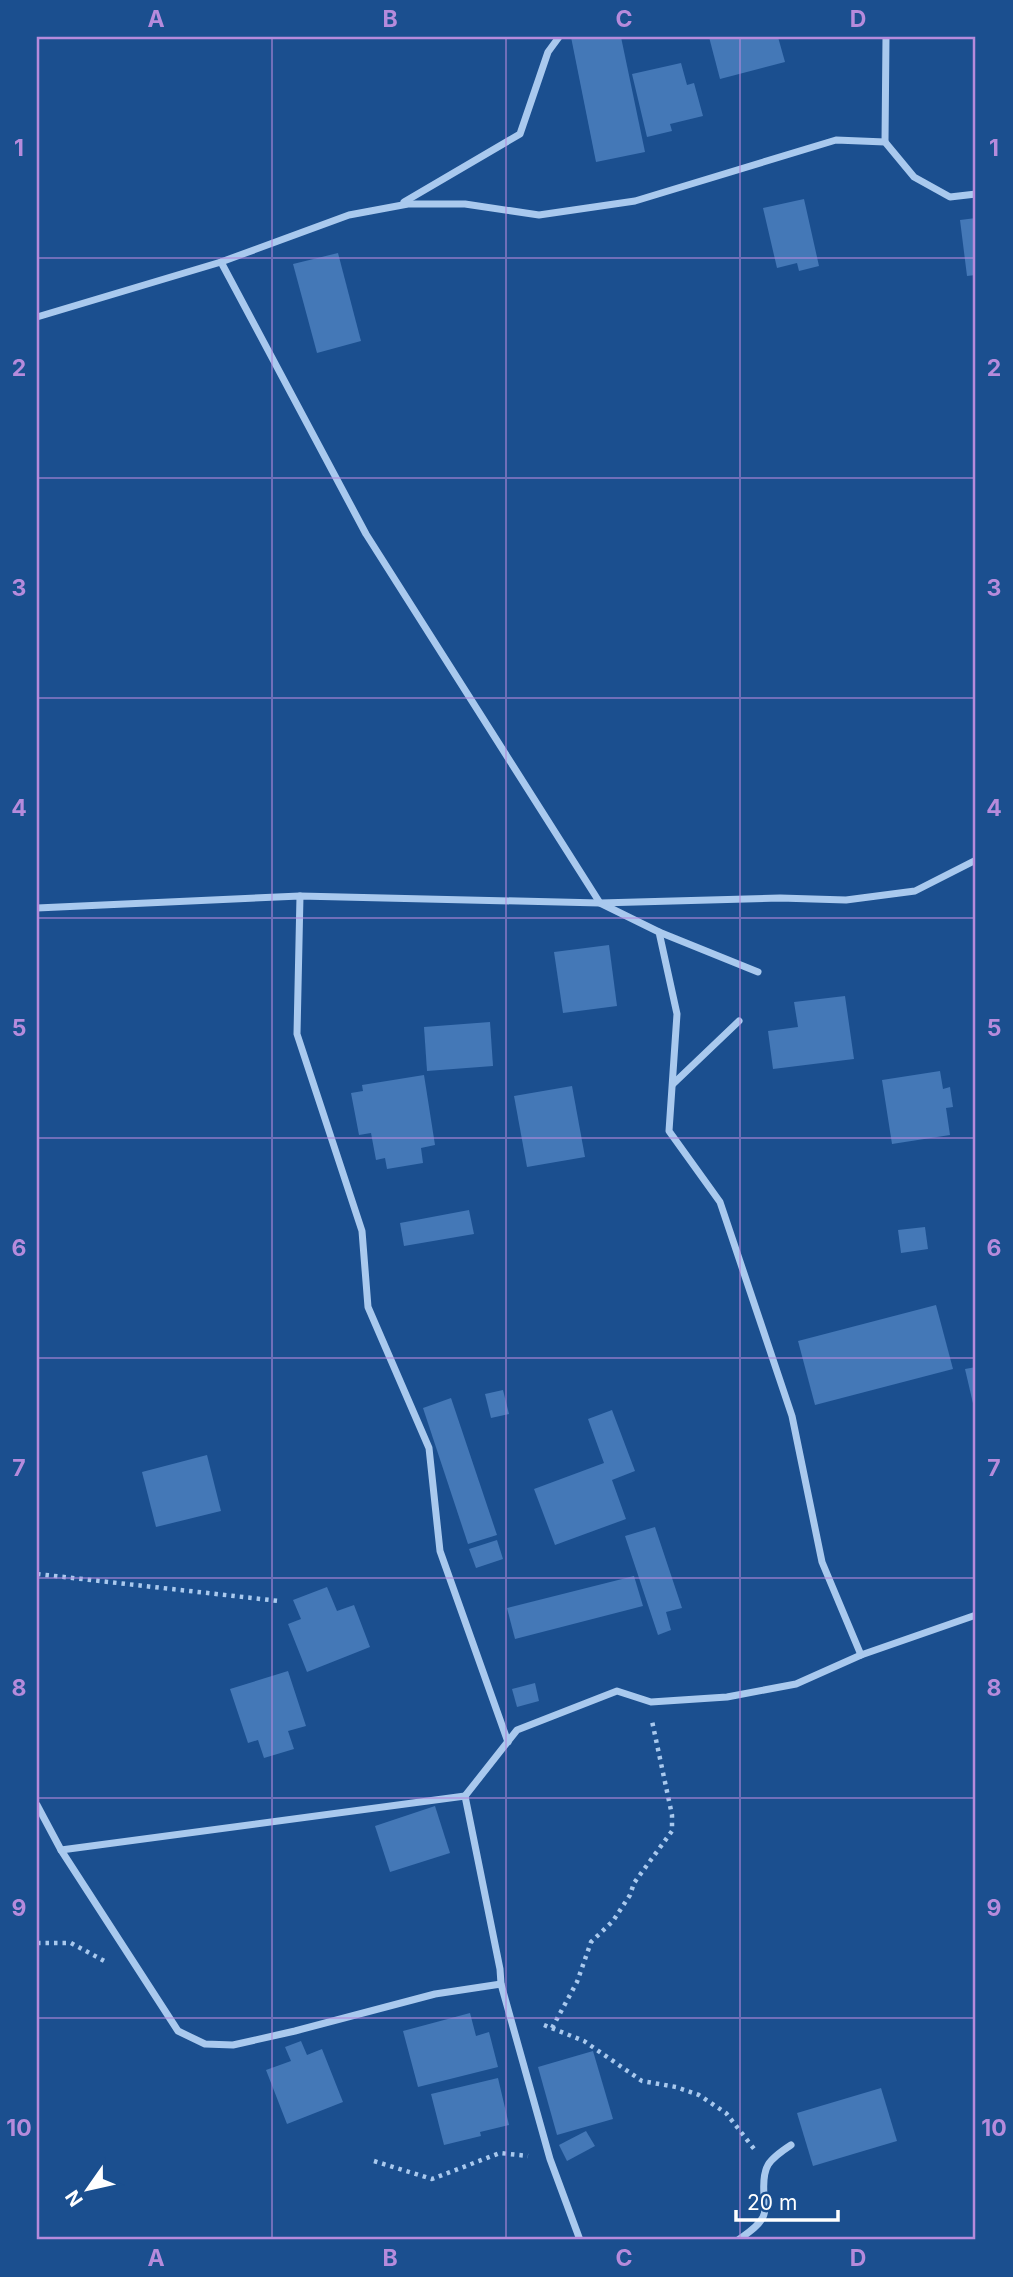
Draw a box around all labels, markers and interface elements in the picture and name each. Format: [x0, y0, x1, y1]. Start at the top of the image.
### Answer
text: A [147, 5, 165, 33]
text: B [382, 5, 398, 33]
text: C [615, 5, 633, 33]
text: D [850, 5, 866, 33]
text: 1 [14, 134, 24, 162]
text: 1 [989, 134, 999, 162]
text: 2 [12, 354, 26, 382]
text: 2 [987, 354, 1001, 382]
text: 3 [12, 574, 26, 602]
text: 3 [987, 574, 1001, 602]
text: 4 [11, 794, 27, 822]
text: 4 [986, 794, 1002, 822]
text: 5 [12, 1014, 26, 1042]
text: 5 [987, 1014, 1001, 1042]
text: 6 [12, 1234, 26, 1262]
text: 6 [987, 1234, 1001, 1262]
text: 7 [12, 1454, 26, 1482]
text: 7 [987, 1454, 1001, 1482]
text: 8 [12, 1674, 26, 1702]
text: 8 [987, 1674, 1001, 1702]
text: 9 [12, 1894, 26, 1922]
text: 9 [987, 1894, 1001, 1922]
text: 10 [6, 2114, 32, 2142]
text: 10 [981, 2114, 1007, 2142]
north arrow [52, 2154, 122, 2224]
scale bar [736, 2179, 838, 2223]
text: N [61, 2186, 88, 2211]
text: 20 m [747, 2190, 797, 2215]
text: A [147, 2244, 165, 2272]
text: B [382, 2244, 398, 2272]
text: C [615, 2244, 633, 2272]
text: D [850, 2244, 866, 2272]

